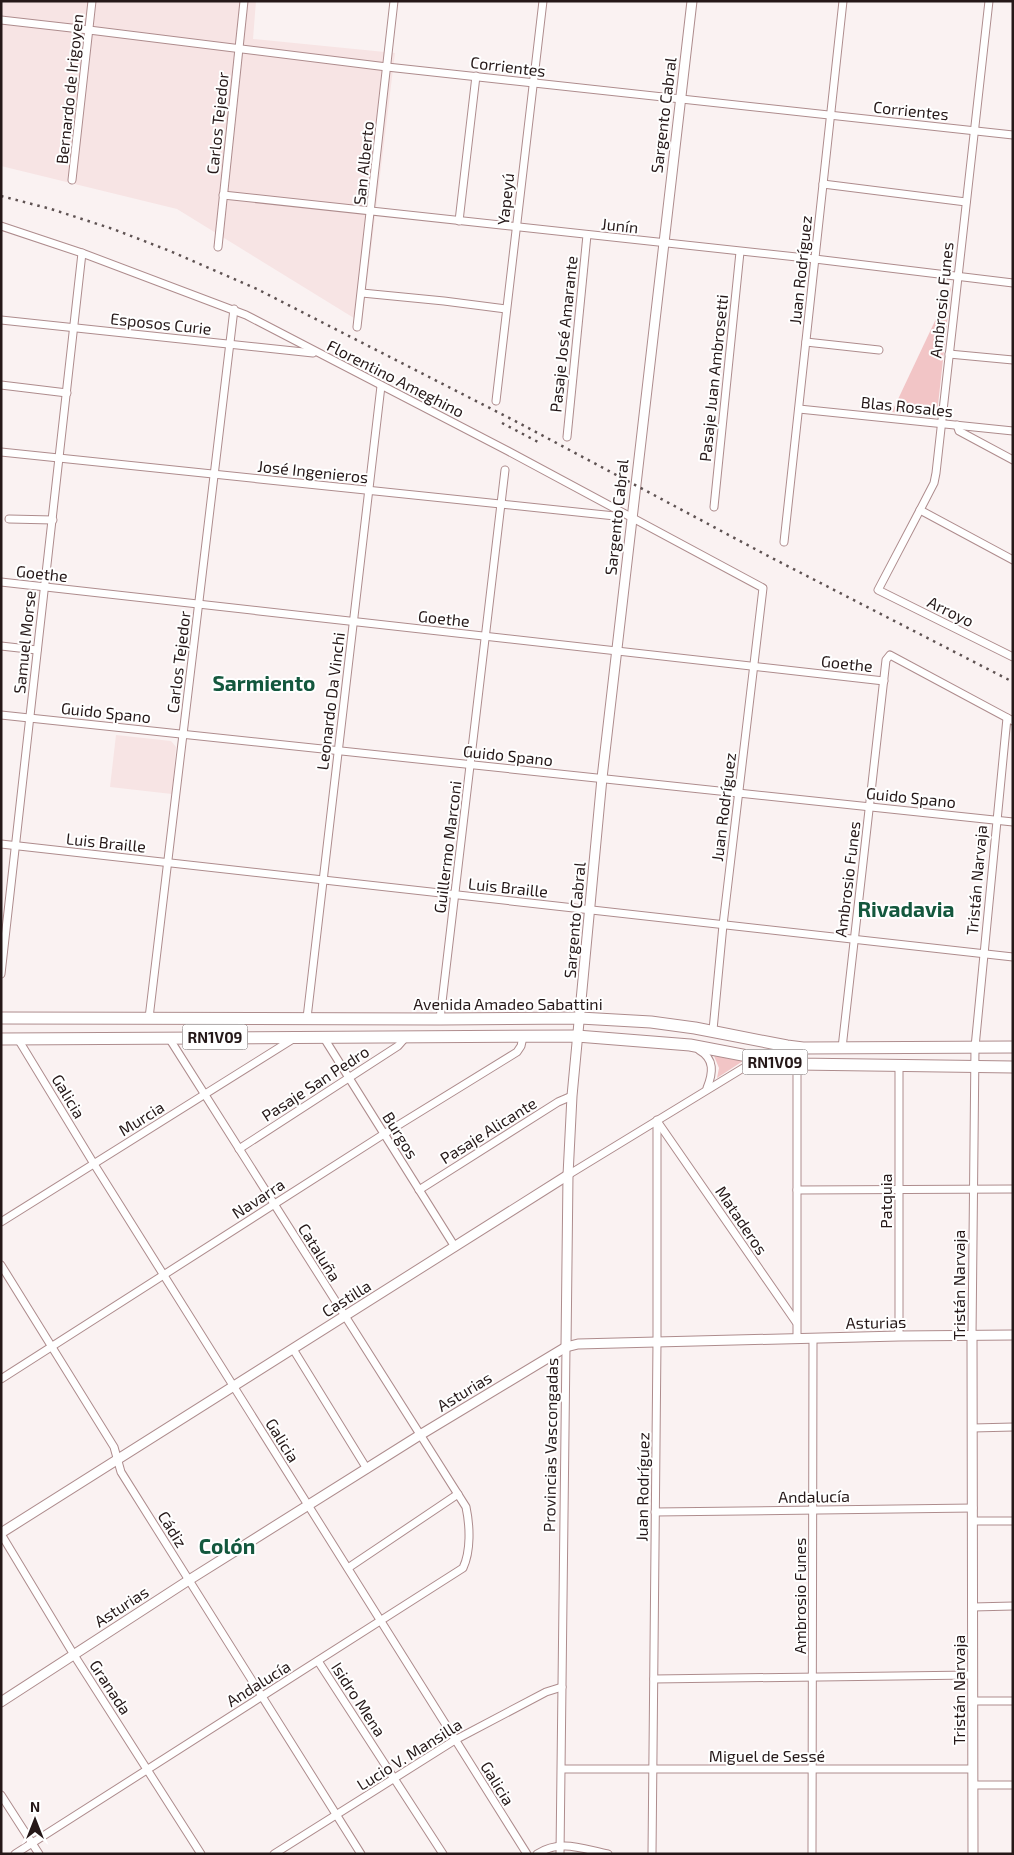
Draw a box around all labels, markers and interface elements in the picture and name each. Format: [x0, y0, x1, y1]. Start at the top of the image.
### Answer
street label: Bernardo de Irigoyen [52, 13, 86, 165]
street label: Corrientes [469, 52, 547, 80]
street label: Sargento Cabral [646, 56, 680, 174]
street label: Carlos Tejedor [202, 70, 233, 175]
street label: Corrientes [872, 97, 950, 123]
street label: San Alberto [349, 120, 377, 206]
street label: Yapeyú [493, 172, 517, 226]
street label: Junín [601, 214, 639, 236]
street label: Juan Rodríguez [785, 215, 815, 325]
street label: Ambrosio Funes [925, 241, 957, 359]
street label: Pasaje José Amarante [545, 255, 582, 413]
street label: Pasaje Juan Ambrosetti [695, 293, 732, 463]
street label: Esposos Curie [109, 308, 213, 338]
street label: Florentino Ameghino [324, 335, 468, 421]
street label: Blas Rosales [860, 392, 954, 420]
street label: José Ingenieros [257, 456, 369, 486]
street label: Sargento Cabral [600, 458, 632, 576]
street label: Goethe [15, 561, 69, 585]
street label: Samuel Morse [9, 589, 39, 695]
street label: Arroyo [925, 592, 977, 630]
street label: Goethe [417, 606, 471, 630]
street label: Carlos Tejedor [162, 609, 195, 714]
street label: Leonardo Da Vinchi [312, 631, 348, 771]
street label: Goethe [820, 651, 874, 675]
district label: Sarmiento [212, 670, 316, 695]
street label: Guido Spano [60, 698, 152, 726]
street label: Guido Spano [462, 741, 554, 769]
street label: Juan Rodríguez [707, 752, 739, 862]
street label: Guillermo Marconi [429, 780, 465, 914]
street label: Guido Spano [865, 783, 957, 811]
street label: Ambrosio Funes [830, 820, 864, 938]
street label: Tristán Narvaja [962, 824, 991, 936]
street label: Luis Braille [65, 828, 147, 856]
street label: Sargento Cabral [559, 861, 589, 979]
street label: Luis Braille [467, 873, 549, 901]
district label: Rivadavia [857, 896, 955, 921]
street label: Avenida Amadeo Sabattini [413, 994, 603, 1013]
road number: RN1V09 [182, 1024, 248, 1050]
street label: Pasaje San Pedro [258, 1041, 373, 1126]
road number: RN1V09 [742, 1050, 808, 1074]
street label: Galicia [48, 1070, 90, 1122]
street label: Pasaje Alicante [436, 1093, 540, 1168]
street label: Murcia [115, 1097, 167, 1139]
street label: Burgos [379, 1108, 423, 1162]
street label: Patquia [876, 1173, 895, 1229]
street label: Navarra [228, 1174, 288, 1222]
street label: Mataderos [712, 1182, 772, 1258]
street label: Cataluña [295, 1220, 345, 1284]
street label: Tristán Narvaja [949, 1230, 969, 1340]
street label: Castilla [318, 1276, 374, 1320]
street label: Asturias [846, 1312, 906, 1332]
street label: Provincias Vascongadas [539, 1358, 561, 1532]
street label: Asturias [433, 1367, 495, 1415]
street label: Galicia [262, 1415, 304, 1465]
street label: Juan Rodríguez [632, 1432, 652, 1542]
street label: Andalucía [778, 1486, 850, 1506]
street label: Cádiz [155, 1507, 191, 1551]
district label: Colón [199, 1533, 255, 1558]
street label: Ambrosio Funes [790, 1538, 809, 1654]
street label: Asturias [90, 1582, 152, 1630]
street label: Tristán Narvaja [949, 1635, 969, 1745]
street label: Granada [86, 1656, 136, 1718]
street label: Andalucía [223, 1656, 293, 1710]
street label: Isidro Mena [328, 1658, 390, 1740]
street label: Lucio V. Mansilla [353, 1714, 465, 1794]
street label: Miguel de Sessé [709, 1746, 825, 1765]
street label: Galicia [477, 1758, 519, 1808]
north arrow [10, 1795, 60, 1845]
text: N [30, 1798, 40, 1815]

